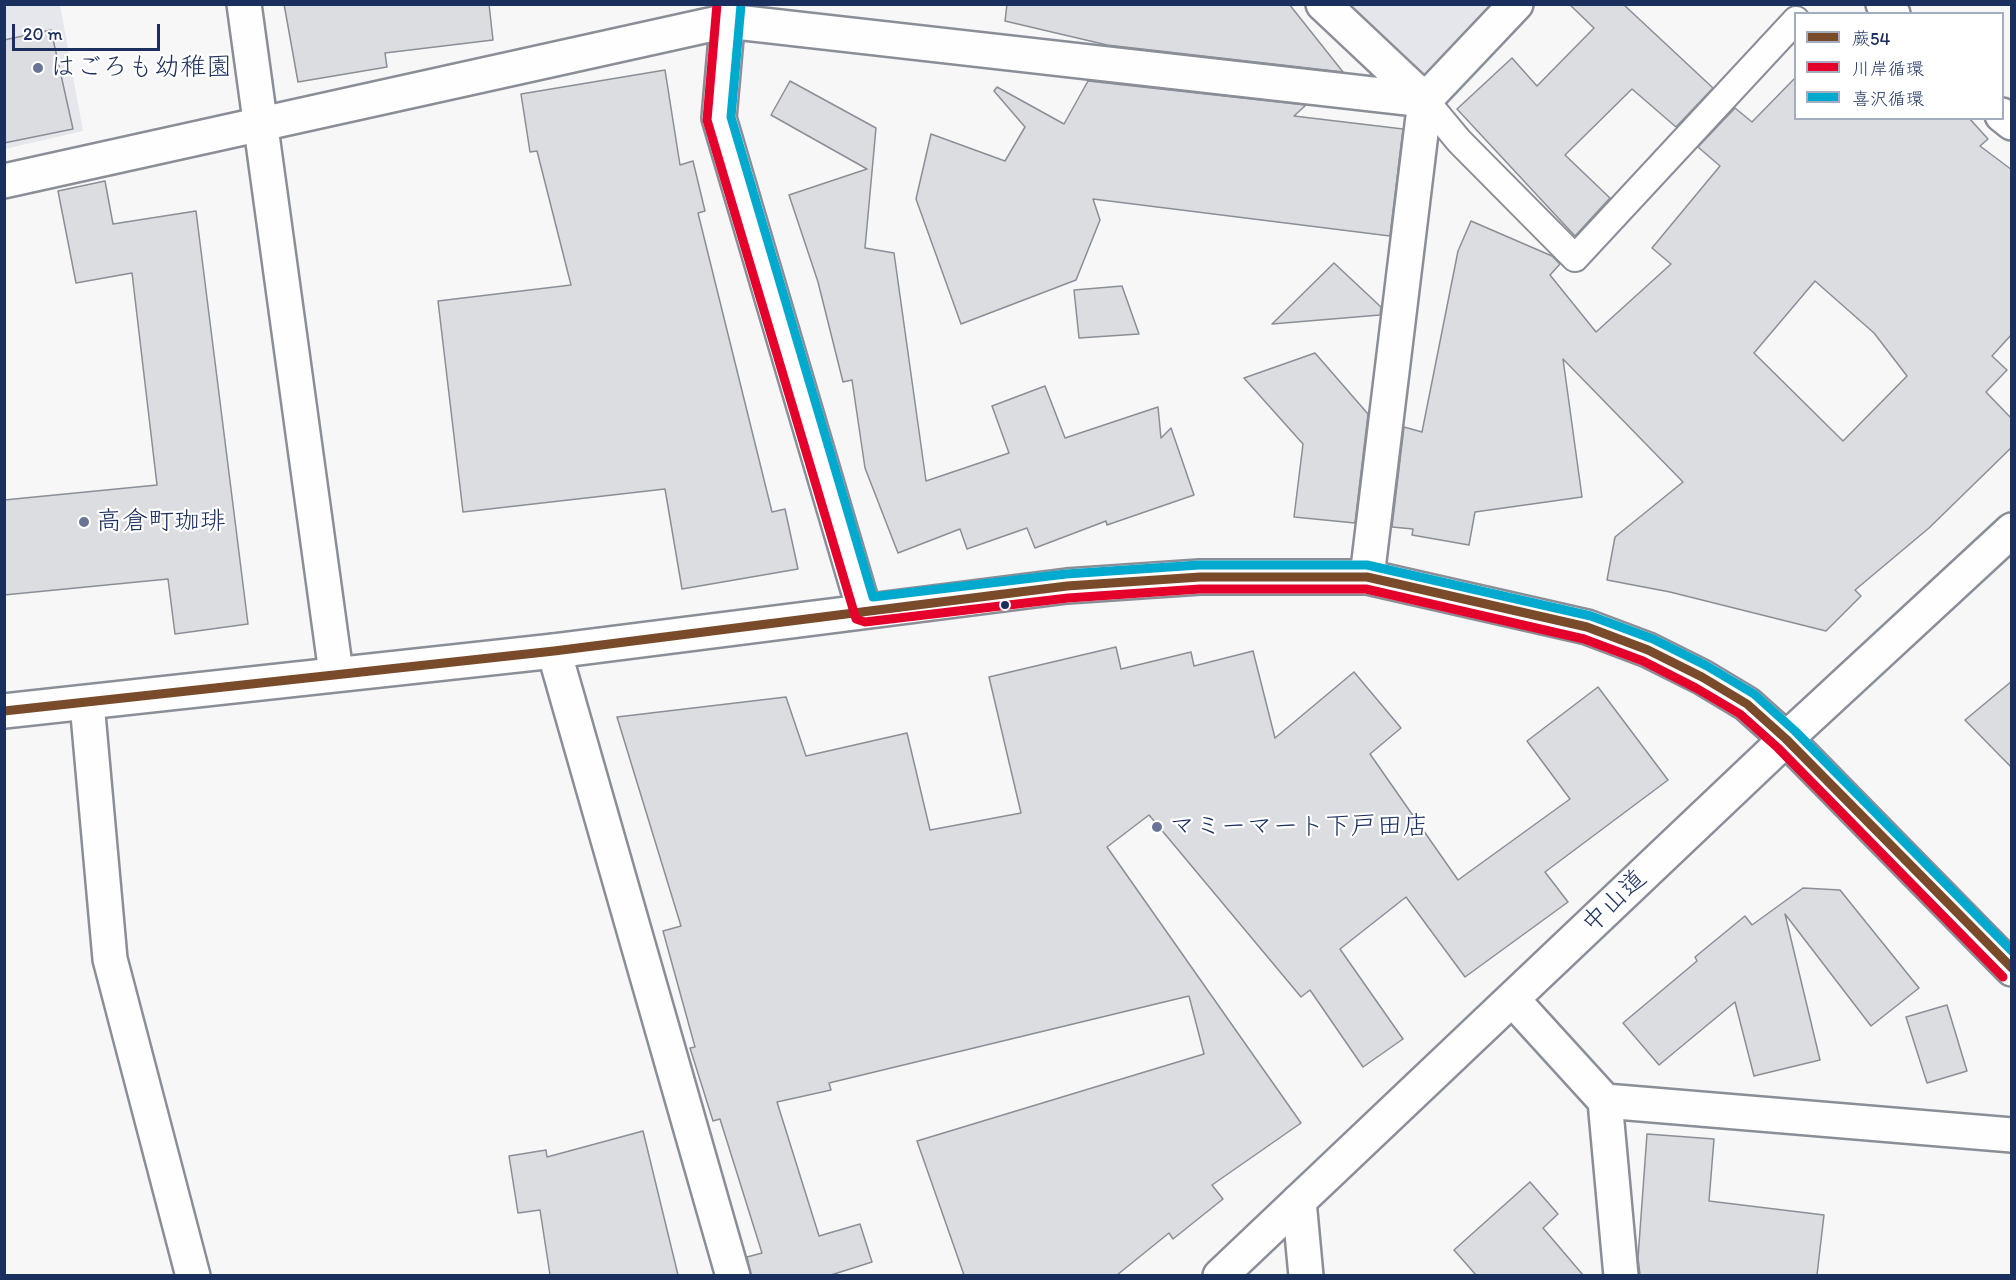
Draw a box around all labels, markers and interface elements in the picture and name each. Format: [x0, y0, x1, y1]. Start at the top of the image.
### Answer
scale bar [15, 12, 164, 50]
legend [1794, 12, 2004, 120]
text: 20 m [23, 23, 63, 45]
text: 蕨54 [1852, 28, 1890, 50]
place label: はごろも幼稚園 [50, 52, 232, 84]
text: 川岸循環 [1852, 58, 1924, 80]
marker: はごろも幼稚園 [31, 61, 45, 75]
text: 喜沢循環 [1852, 88, 1924, 110]
place label: 高倉町珈琲 [96, 506, 226, 538]
marker: 高倉町珈琲 [77, 515, 91, 529]
unlabelled marker [999, 599, 1011, 611]
place label: マミーマート下戸田店 [1169, 811, 1428, 843]
marker: マミーマート下戸田店 [1150, 820, 1164, 834]
street label: 中山道 [1576, 864, 1654, 940]

